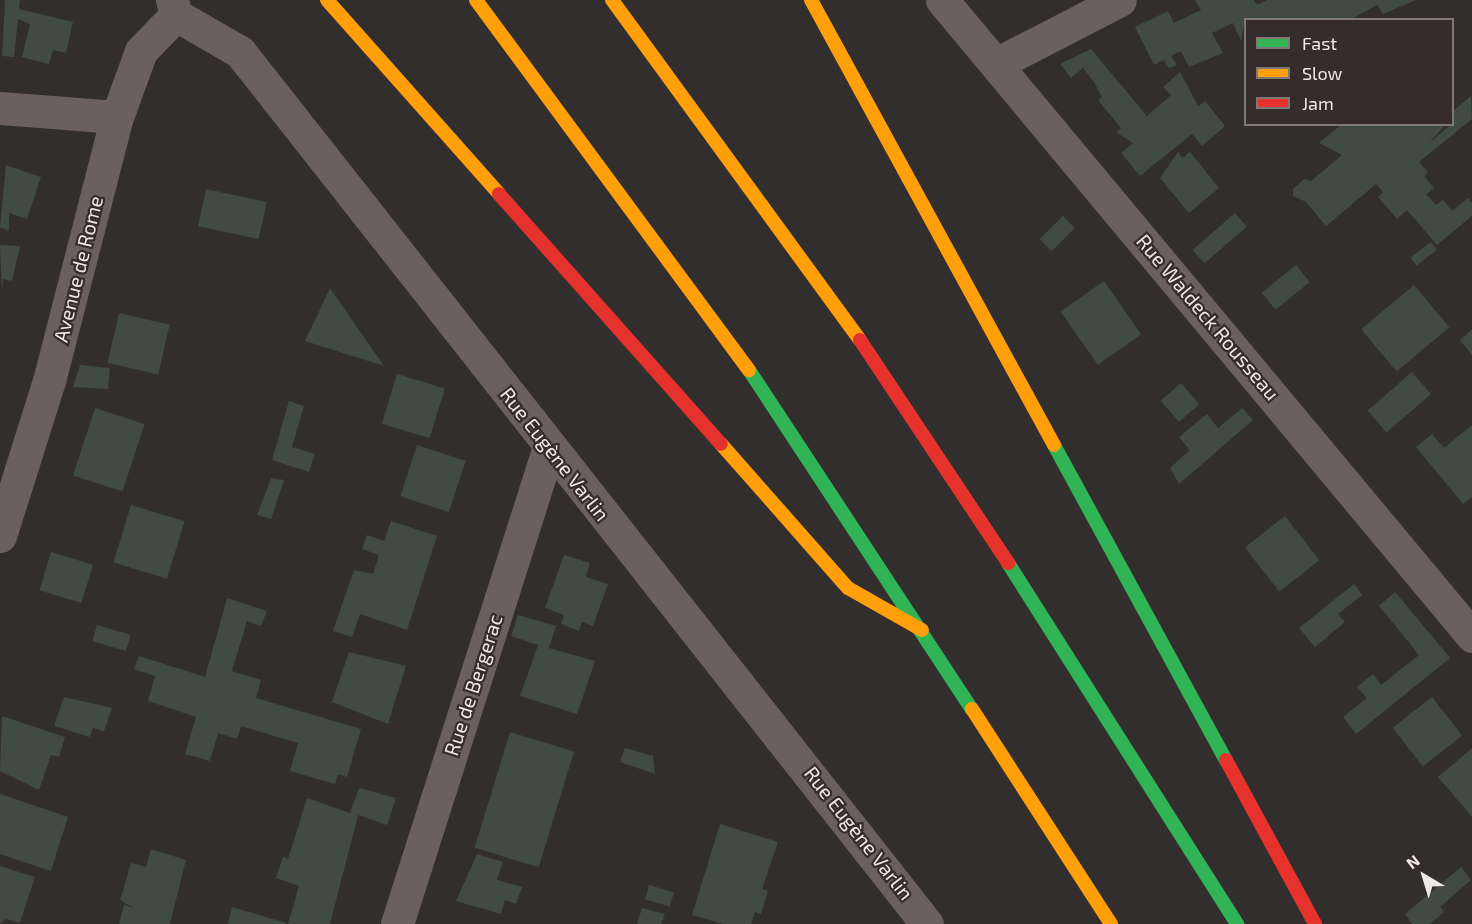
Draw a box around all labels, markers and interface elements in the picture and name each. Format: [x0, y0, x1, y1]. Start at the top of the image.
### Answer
legend [1244, 18, 1454, 126]
text: Fast [1302, 32, 1337, 54]
text: Slow [1302, 62, 1342, 84]
text: Jam [1302, 92, 1334, 114]
street label: Avenue de Rome [48, 193, 108, 345]
street label: Rue Waldeck Rousseau [1131, 229, 1285, 405]
street label: Rue Eugène Varlin [495, 382, 615, 526]
street label: Rue de Bergerac [439, 611, 507, 759]
street label: Rue Eugène Varlin [799, 761, 919, 905]
north arrow [1394, 846, 1454, 906]
text: N [1402, 850, 1423, 872]

